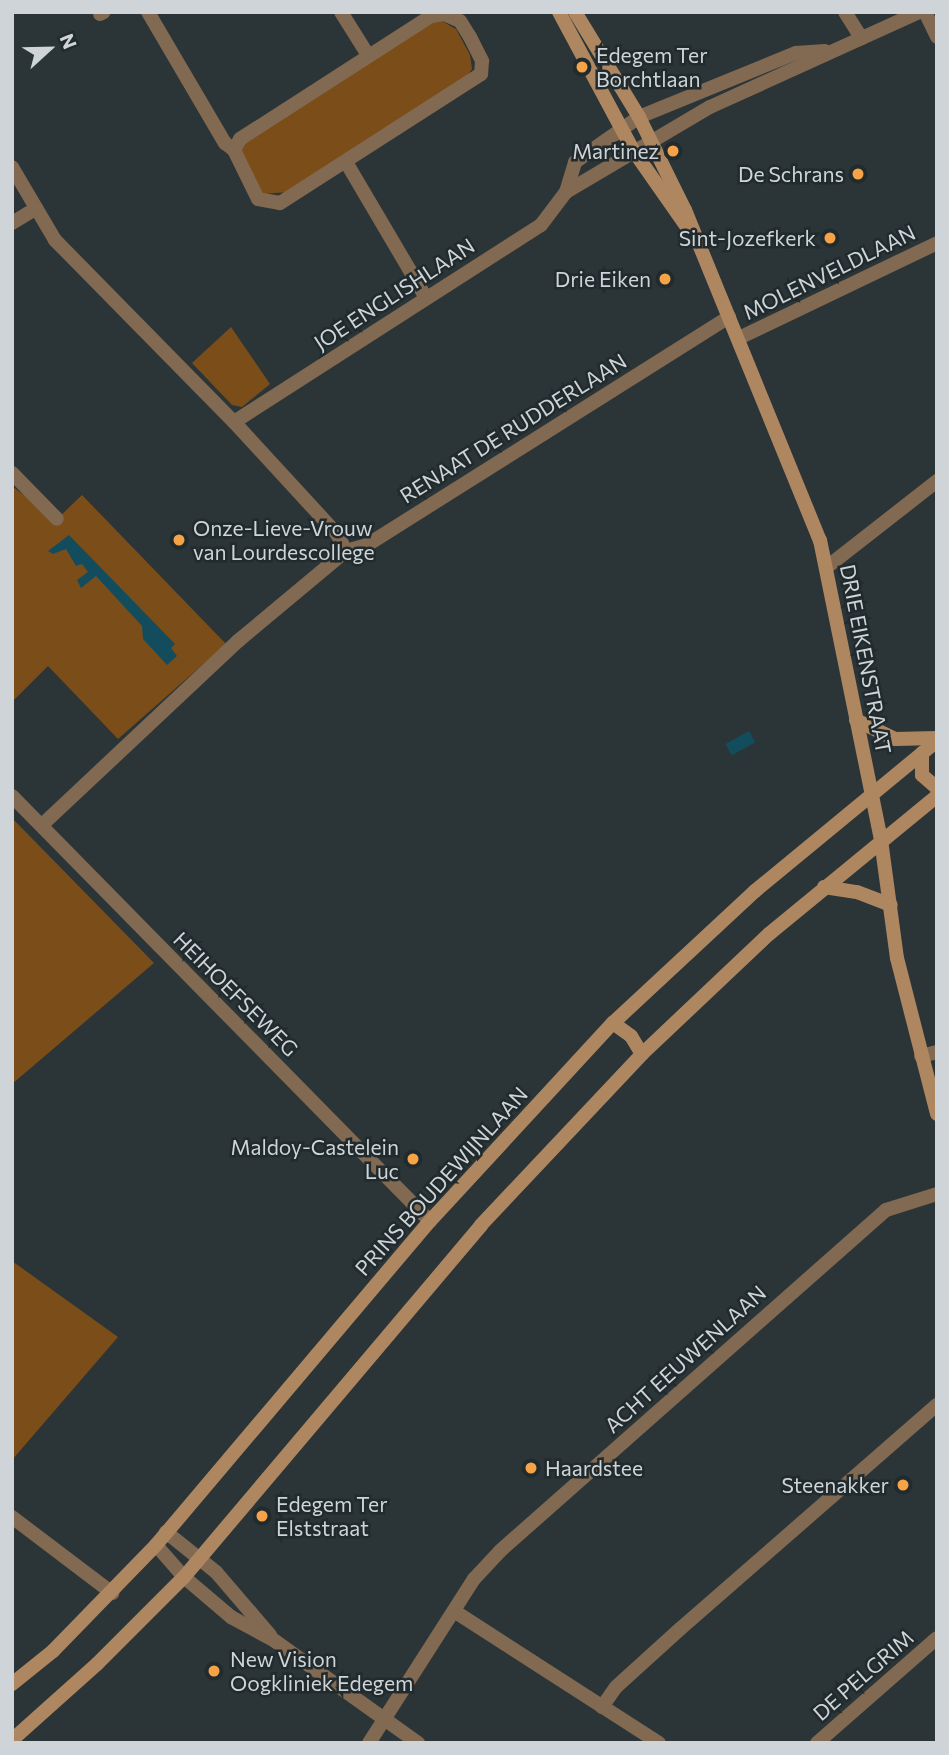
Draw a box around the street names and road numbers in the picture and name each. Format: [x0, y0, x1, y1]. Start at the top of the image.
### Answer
street label: MOLENVELDLAAN [739, 219, 919, 325]
street label: JOE ENGLISHLAAN [309, 233, 479, 355]
street label: RENAAT DE RUDDERLAAN [395, 348, 631, 508]
street label: DRIE EIKENSTRAAT [835, 562, 897, 756]
street label: HEIHOEFSEWEG [169, 927, 303, 1061]
street label: PRINS BOUDEWIJNLAAN [350, 1081, 532, 1281]
street label: ACHT EEUWENLAAN [599, 1280, 771, 1438]
street label: DE PELGRIM [808, 1625, 918, 1725]

